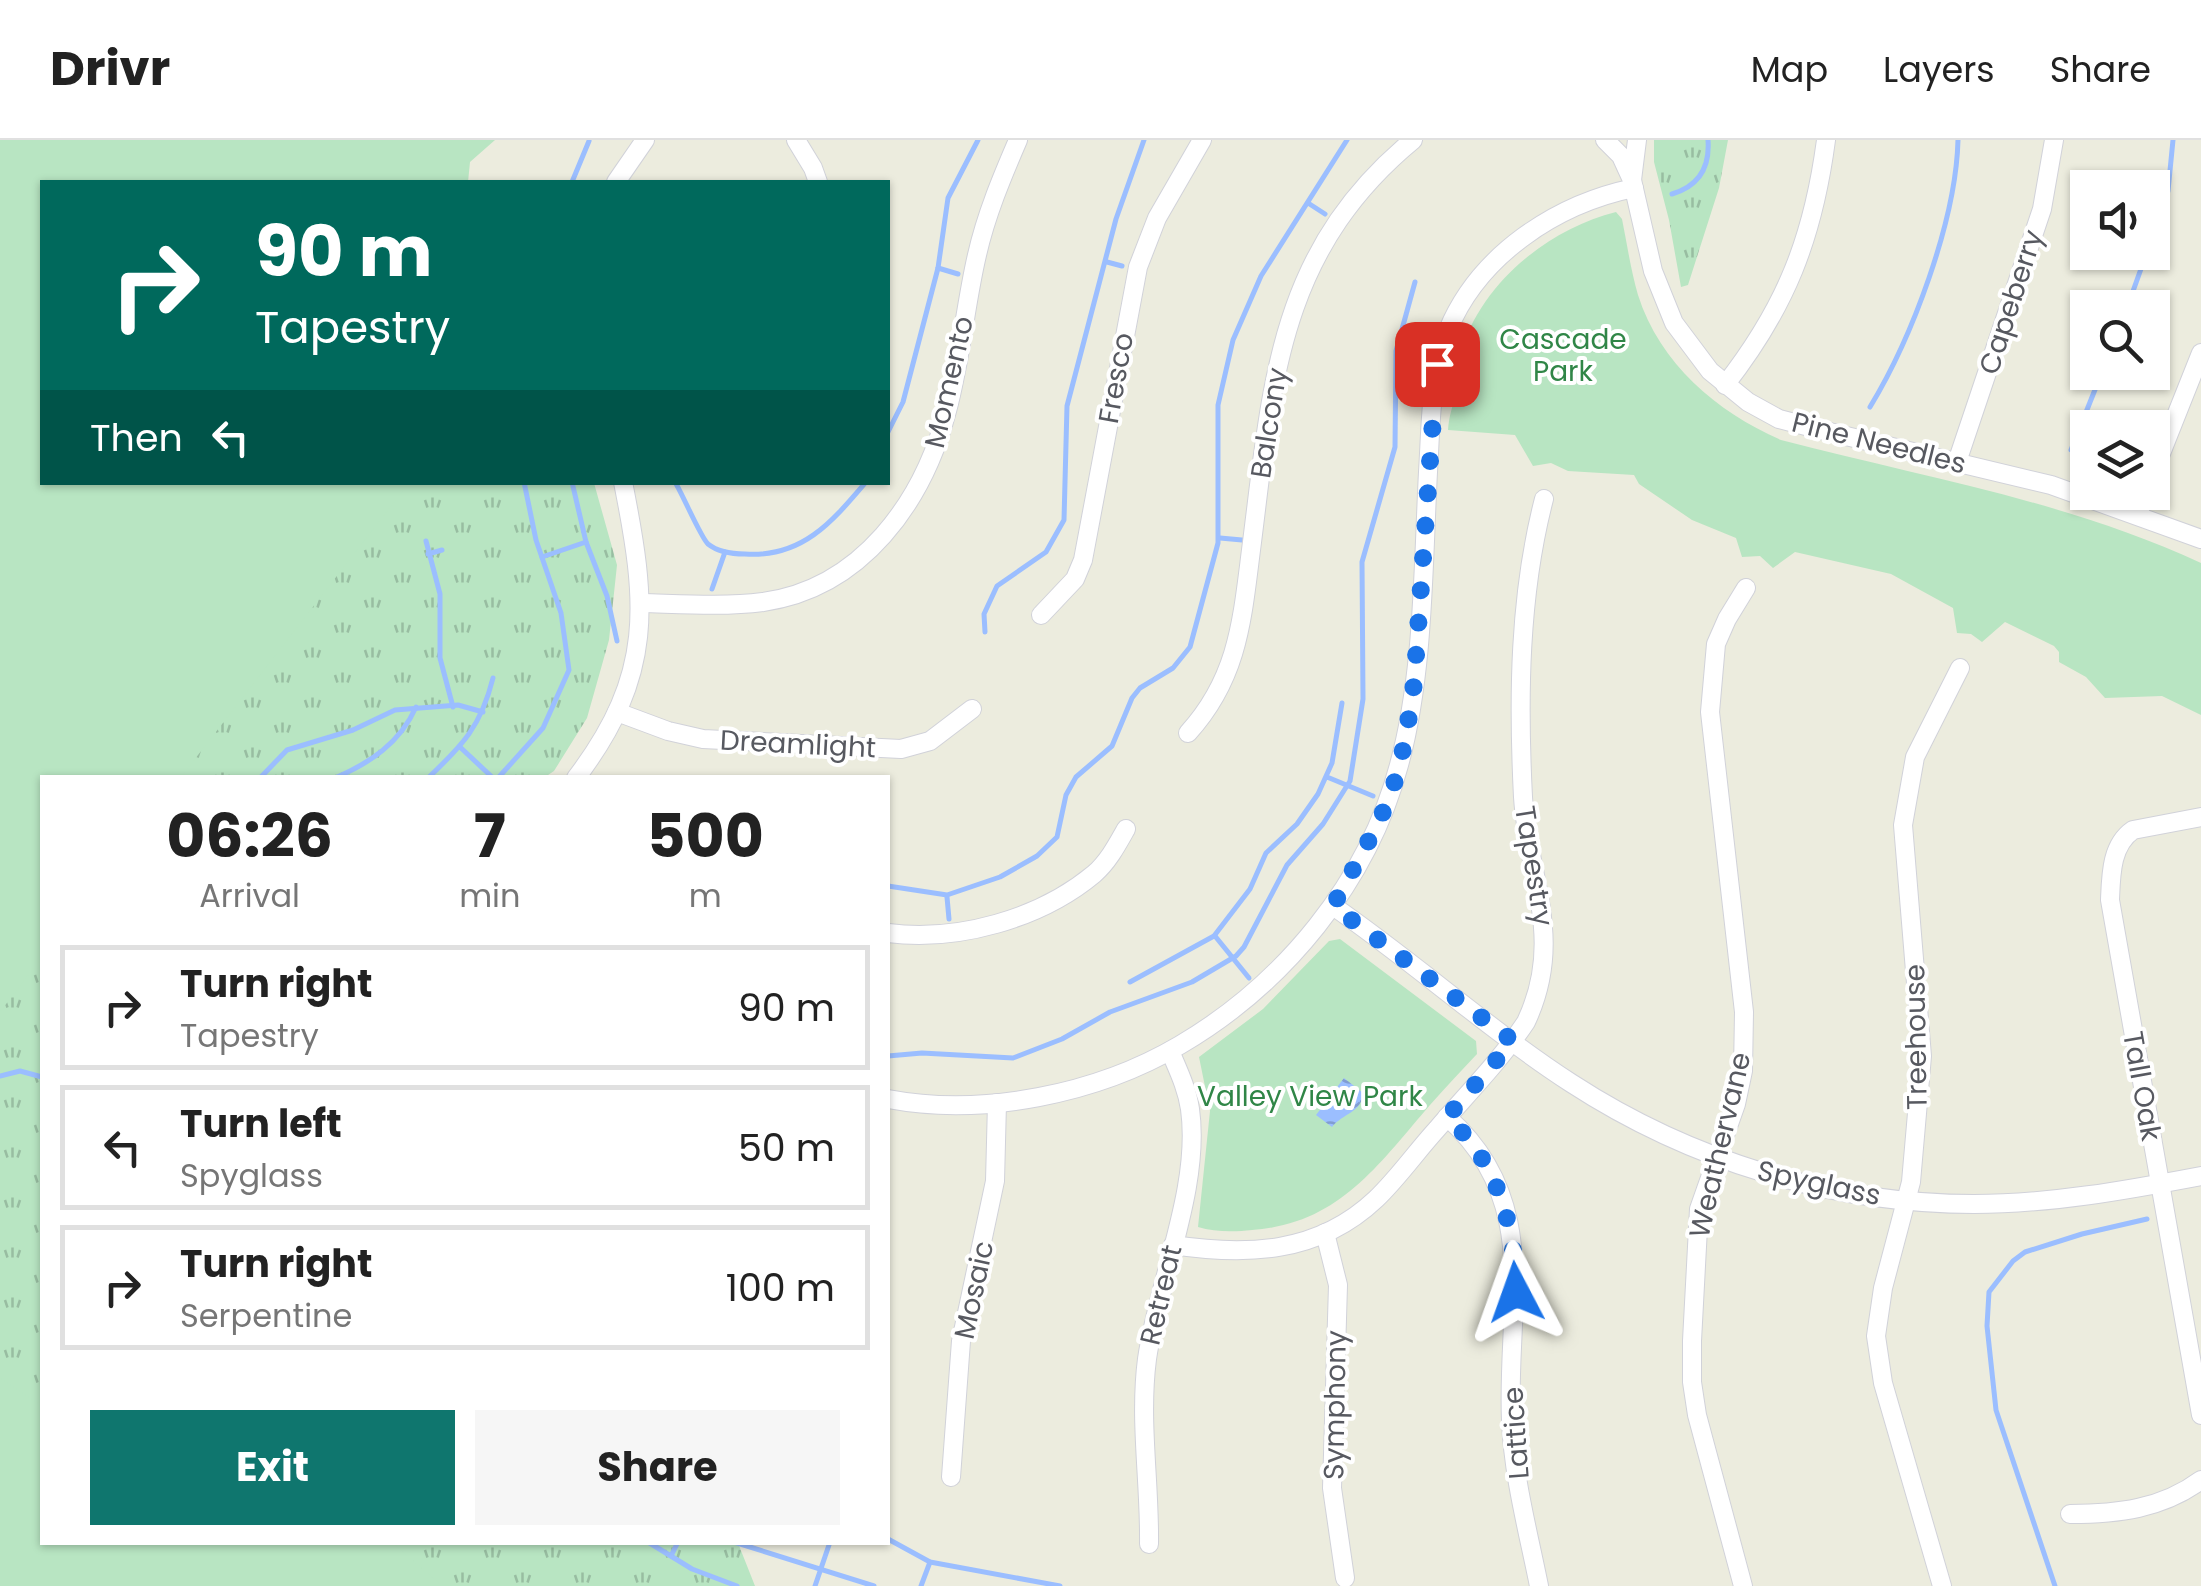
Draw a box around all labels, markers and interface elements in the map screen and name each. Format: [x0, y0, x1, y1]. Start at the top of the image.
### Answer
text: Drivr [50, 35, 170, 102]
text: Map [1751, 45, 1828, 94]
text: Layers [1883, 45, 1995, 94]
text: Share [2050, 45, 2151, 94]
map controls [2070, 170, 2170, 510]
button: sound [2070, 170, 2170, 270]
text: 90 m [255, 202, 433, 301]
icon: right [90, 220, 220, 350]
street label: Capeberry [1969, 225, 2053, 379]
button: search [2070, 290, 2170, 390]
text: Tapestry [255, 296, 450, 359]
street label: Momento [915, 312, 983, 452]
park label: Cascade Park [1499, 320, 1627, 391]
pin [1395, 322, 1480, 407]
street label: Fresco [1089, 330, 1143, 426]
icon: arrive [1410, 337, 1465, 392]
street label: Balcony [1241, 365, 1297, 481]
street label: Pine Needles [1788, 403, 1970, 483]
icon: left [203, 410, 258, 465]
button: layers [2070, 410, 2170, 510]
text: Then [90, 411, 183, 464]
street label: Dreamlight [719, 720, 877, 768]
text: 06:26 [166, 794, 333, 878]
text: 7 [474, 794, 506, 878]
text: 500 [647, 794, 764, 878]
street label: Tapestry [1505, 803, 1563, 929]
text: Arrival [199, 873, 300, 918]
text: min [459, 873, 520, 918]
text: m [689, 873, 722, 918]
text: Turn right [180, 957, 372, 1010]
street label: Treehouse [1895, 964, 1937, 1110]
icon: right [95, 980, 150, 1035]
text: 90 m [738, 981, 835, 1034]
text: Tapestry [180, 1013, 319, 1058]
street label: Tall Oak [2113, 1028, 2171, 1144]
street label: Weathervane [1680, 1048, 1760, 1242]
park label: Valley View Park [1197, 1077, 1423, 1116]
text: Turn left [180, 1097, 342, 1150]
icon: left [95, 1120, 150, 1175]
text: 50 m [738, 1121, 835, 1174]
street label: Spyglass [1754, 1151, 1884, 1215]
text: Spyglass [180, 1153, 323, 1198]
text: Turn right [180, 1237, 372, 1290]
street label: Mosaic [945, 1237, 1003, 1343]
position arrow [1464, 1240, 1568, 1344]
street label: Retreat [1131, 1241, 1191, 1349]
icon: right [95, 1260, 150, 1315]
text: 100 m [726, 1261, 835, 1314]
text: Serpentine [180, 1293, 352, 1338]
street label: Symphony [1314, 1330, 1356, 1480]
street label: Lattice [1493, 1385, 1539, 1481]
button: Exit [90, 1410, 455, 1525]
button: Share [475, 1410, 840, 1525]

